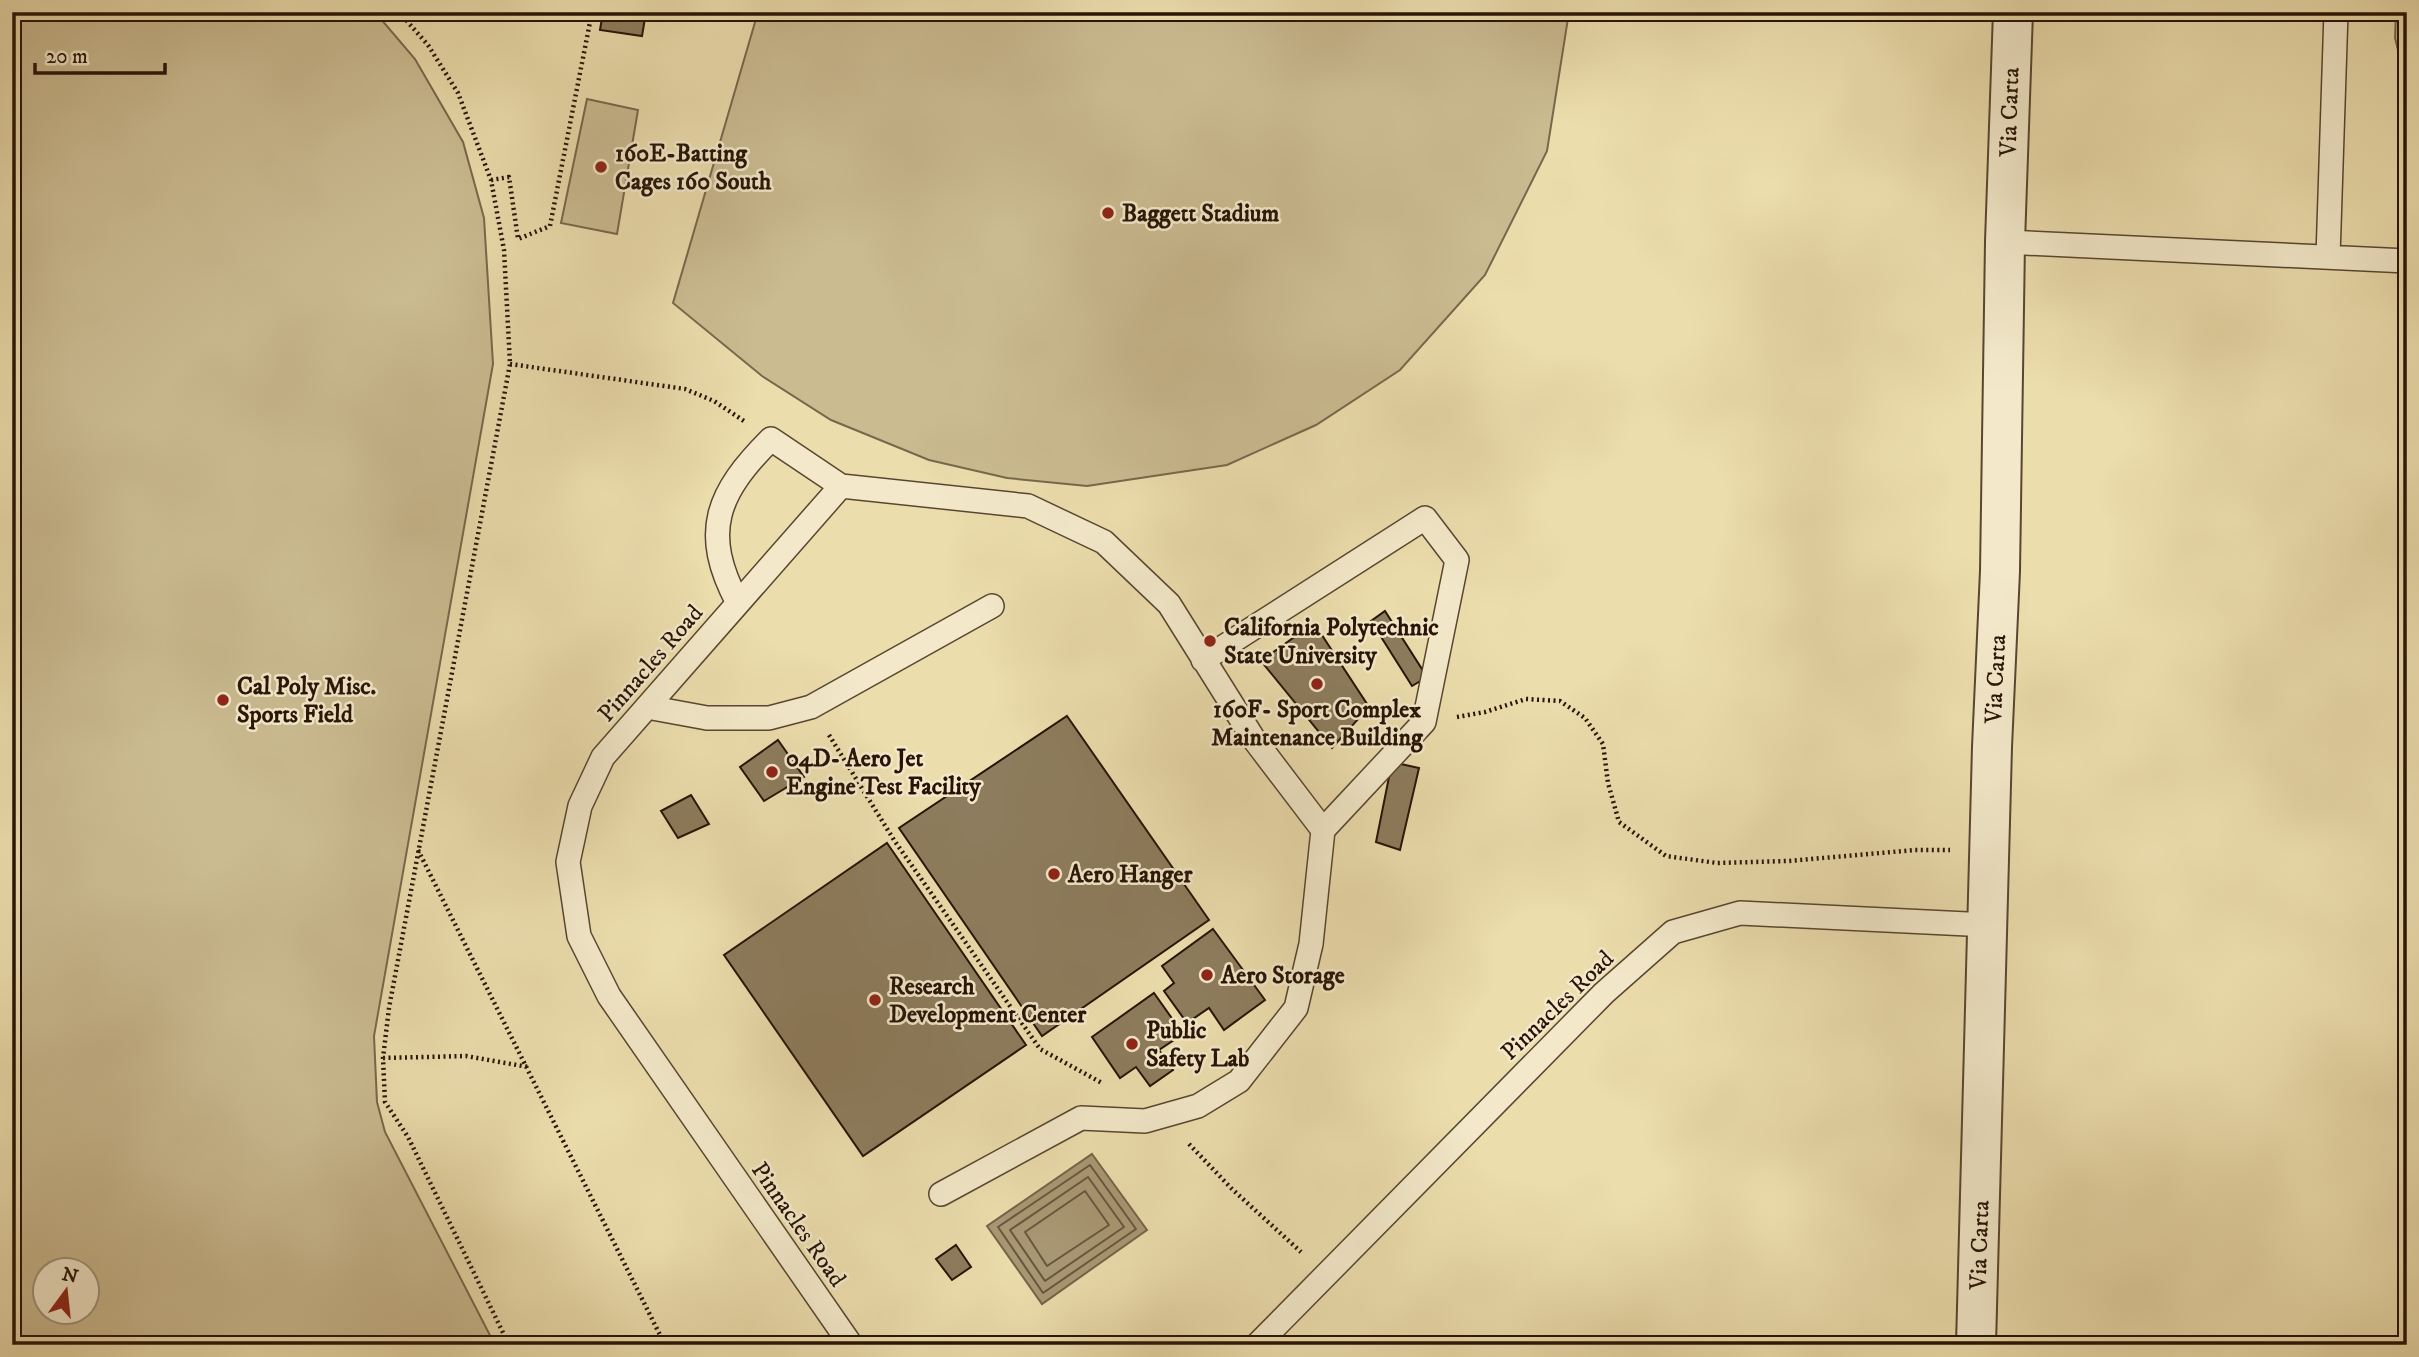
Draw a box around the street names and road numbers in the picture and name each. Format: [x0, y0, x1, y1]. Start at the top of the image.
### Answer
street label: Via Carta [1993, 66, 2027, 158]
street label: Pinnacles Road [592, 599, 710, 728]
street label: Via Carta [1979, 633, 2013, 726]
street label: Pinnacles Road [1495, 944, 1621, 1067]
street label: Pinnacles Road [744, 1156, 852, 1293]
street label: Via Carta [1963, 1199, 1997, 1291]

